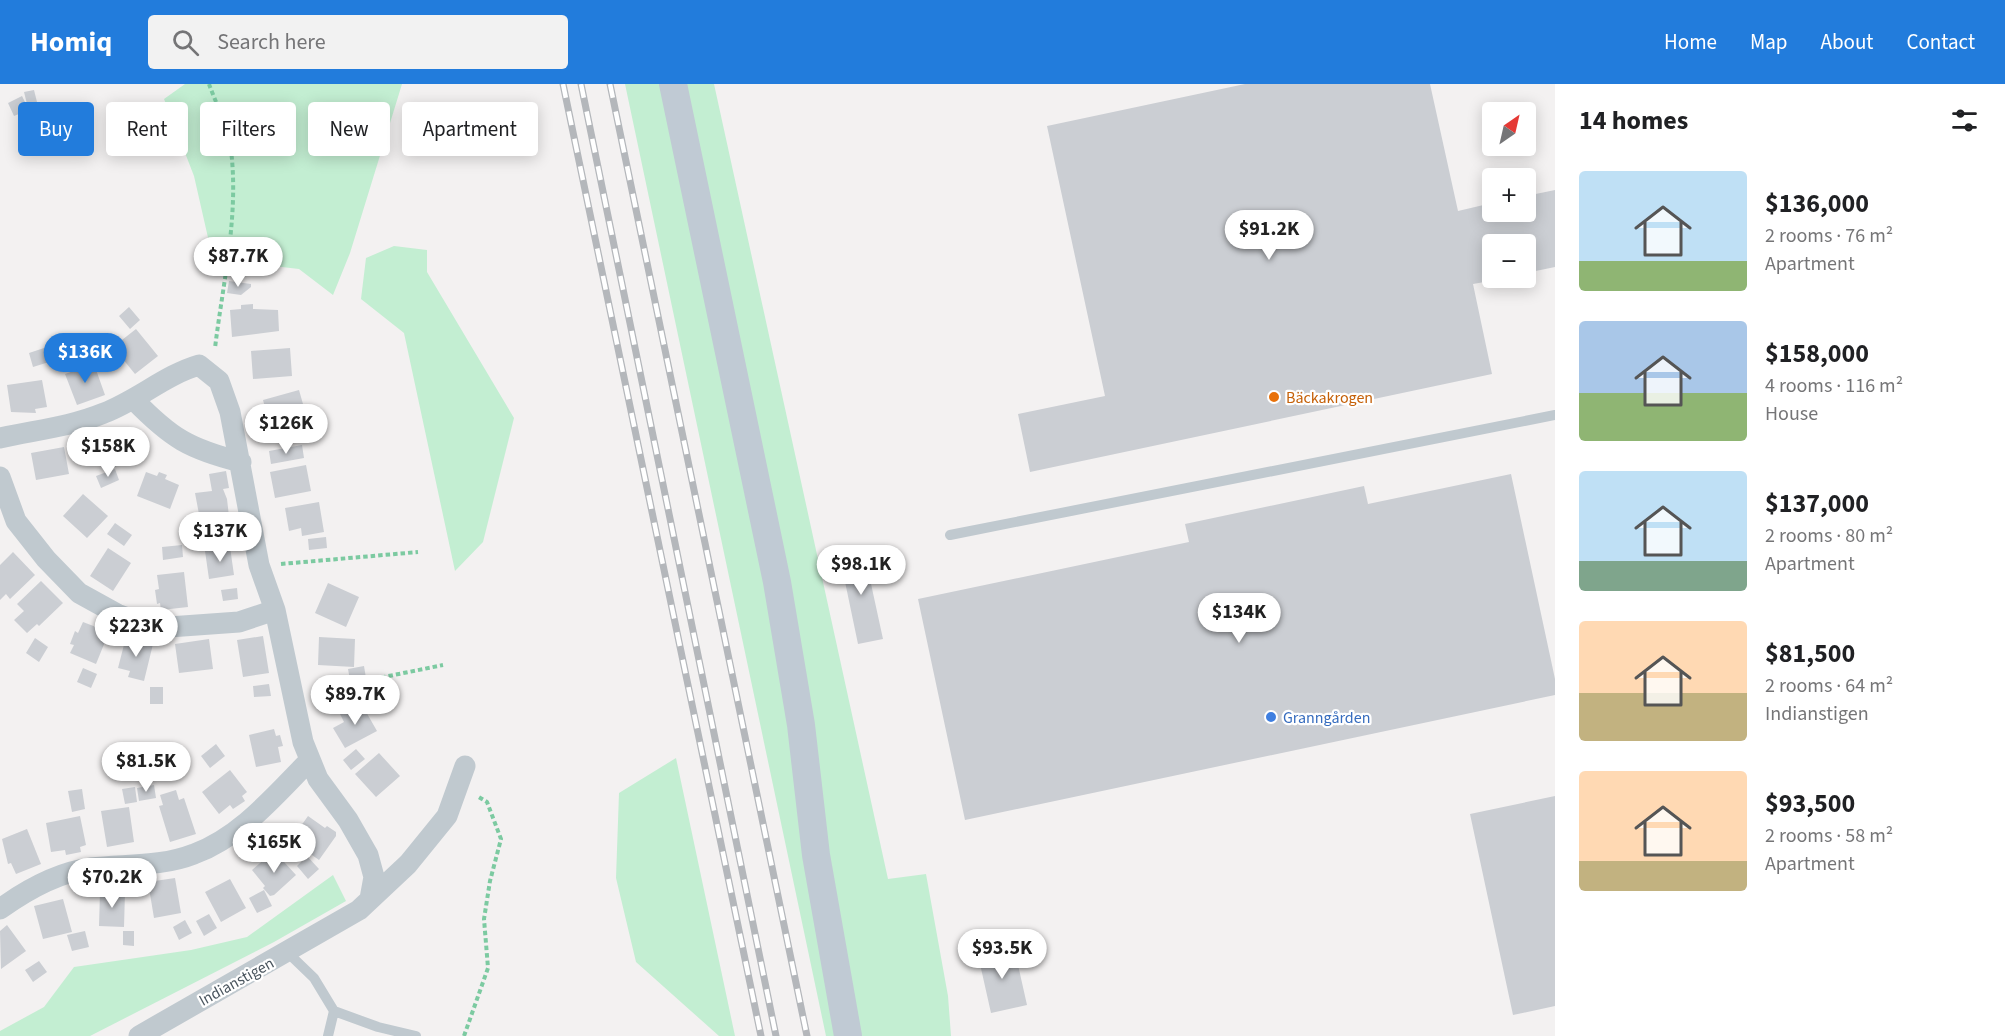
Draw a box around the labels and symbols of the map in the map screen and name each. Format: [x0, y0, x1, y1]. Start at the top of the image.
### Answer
north arrow [1482, 102, 1536, 156]
pin: $91.2K [1220, 210, 1318, 261]
pin: $87.7K [189, 237, 287, 288]
pin: $136K [43, 333, 127, 384]
place label: Bäckakrogen [1286, 387, 1373, 409]
marker: Bäckakrogen [1267, 390, 1281, 404]
pin: $126K [244, 404, 328, 455]
pin: $158K [66, 427, 150, 478]
pin: $137K [178, 512, 262, 563]
pin: $98.1K [812, 545, 910, 596]
pin: $134K [1197, 593, 1281, 644]
pin: $223K [94, 607, 178, 658]
pin: $89.7K [306, 675, 404, 726]
place label: Granngården [1283, 707, 1370, 729]
marker: Granngården [1264, 710, 1278, 724]
pin: $81.5K [97, 742, 195, 793]
pin: $165K [232, 823, 316, 874]
pin: $70.2K [63, 858, 161, 909]
pin: $93.5K [953, 929, 1051, 980]
street label: Indianstigen [195, 952, 278, 1012]

